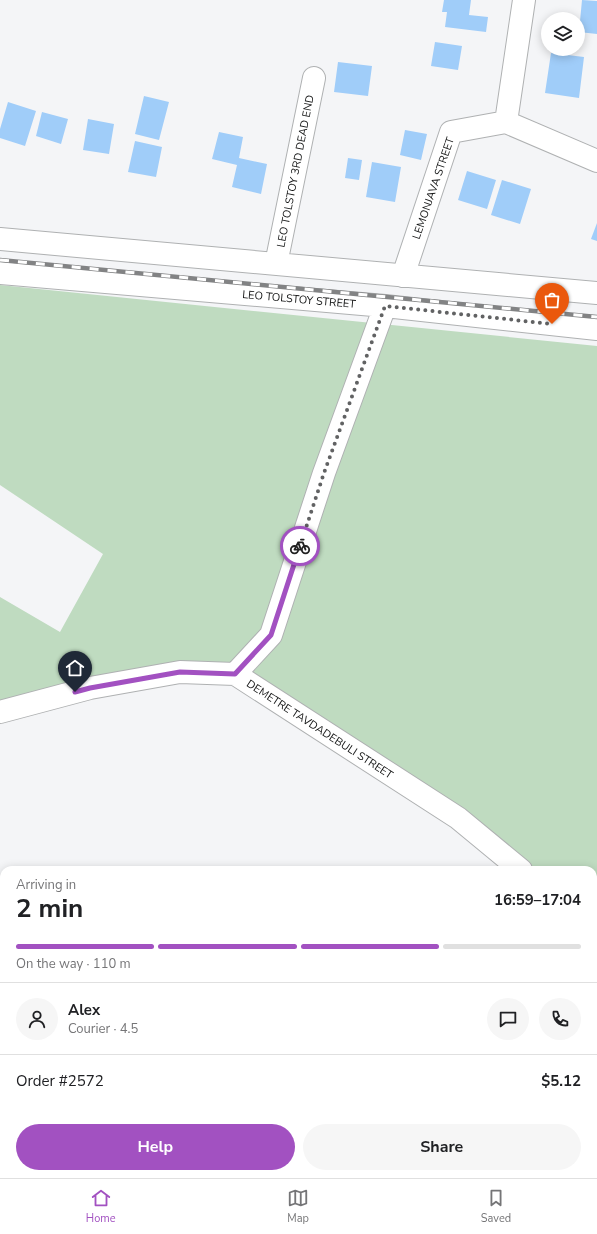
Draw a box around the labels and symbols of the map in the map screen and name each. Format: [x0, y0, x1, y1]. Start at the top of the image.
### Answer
street label: LEO TOLSTOY 3RD DEAD END [273, 94, 318, 249]
street label: LEMONJAVA STREET [409, 135, 458, 241]
pin [535, 283, 569, 324]
street label: LEO TOLSTOY STREET [242, 287, 357, 312]
courier [280, 526, 320, 566]
pin [58, 651, 92, 692]
street label: DEMETRE TAVDADEBULI STREET [244, 676, 396, 783]

